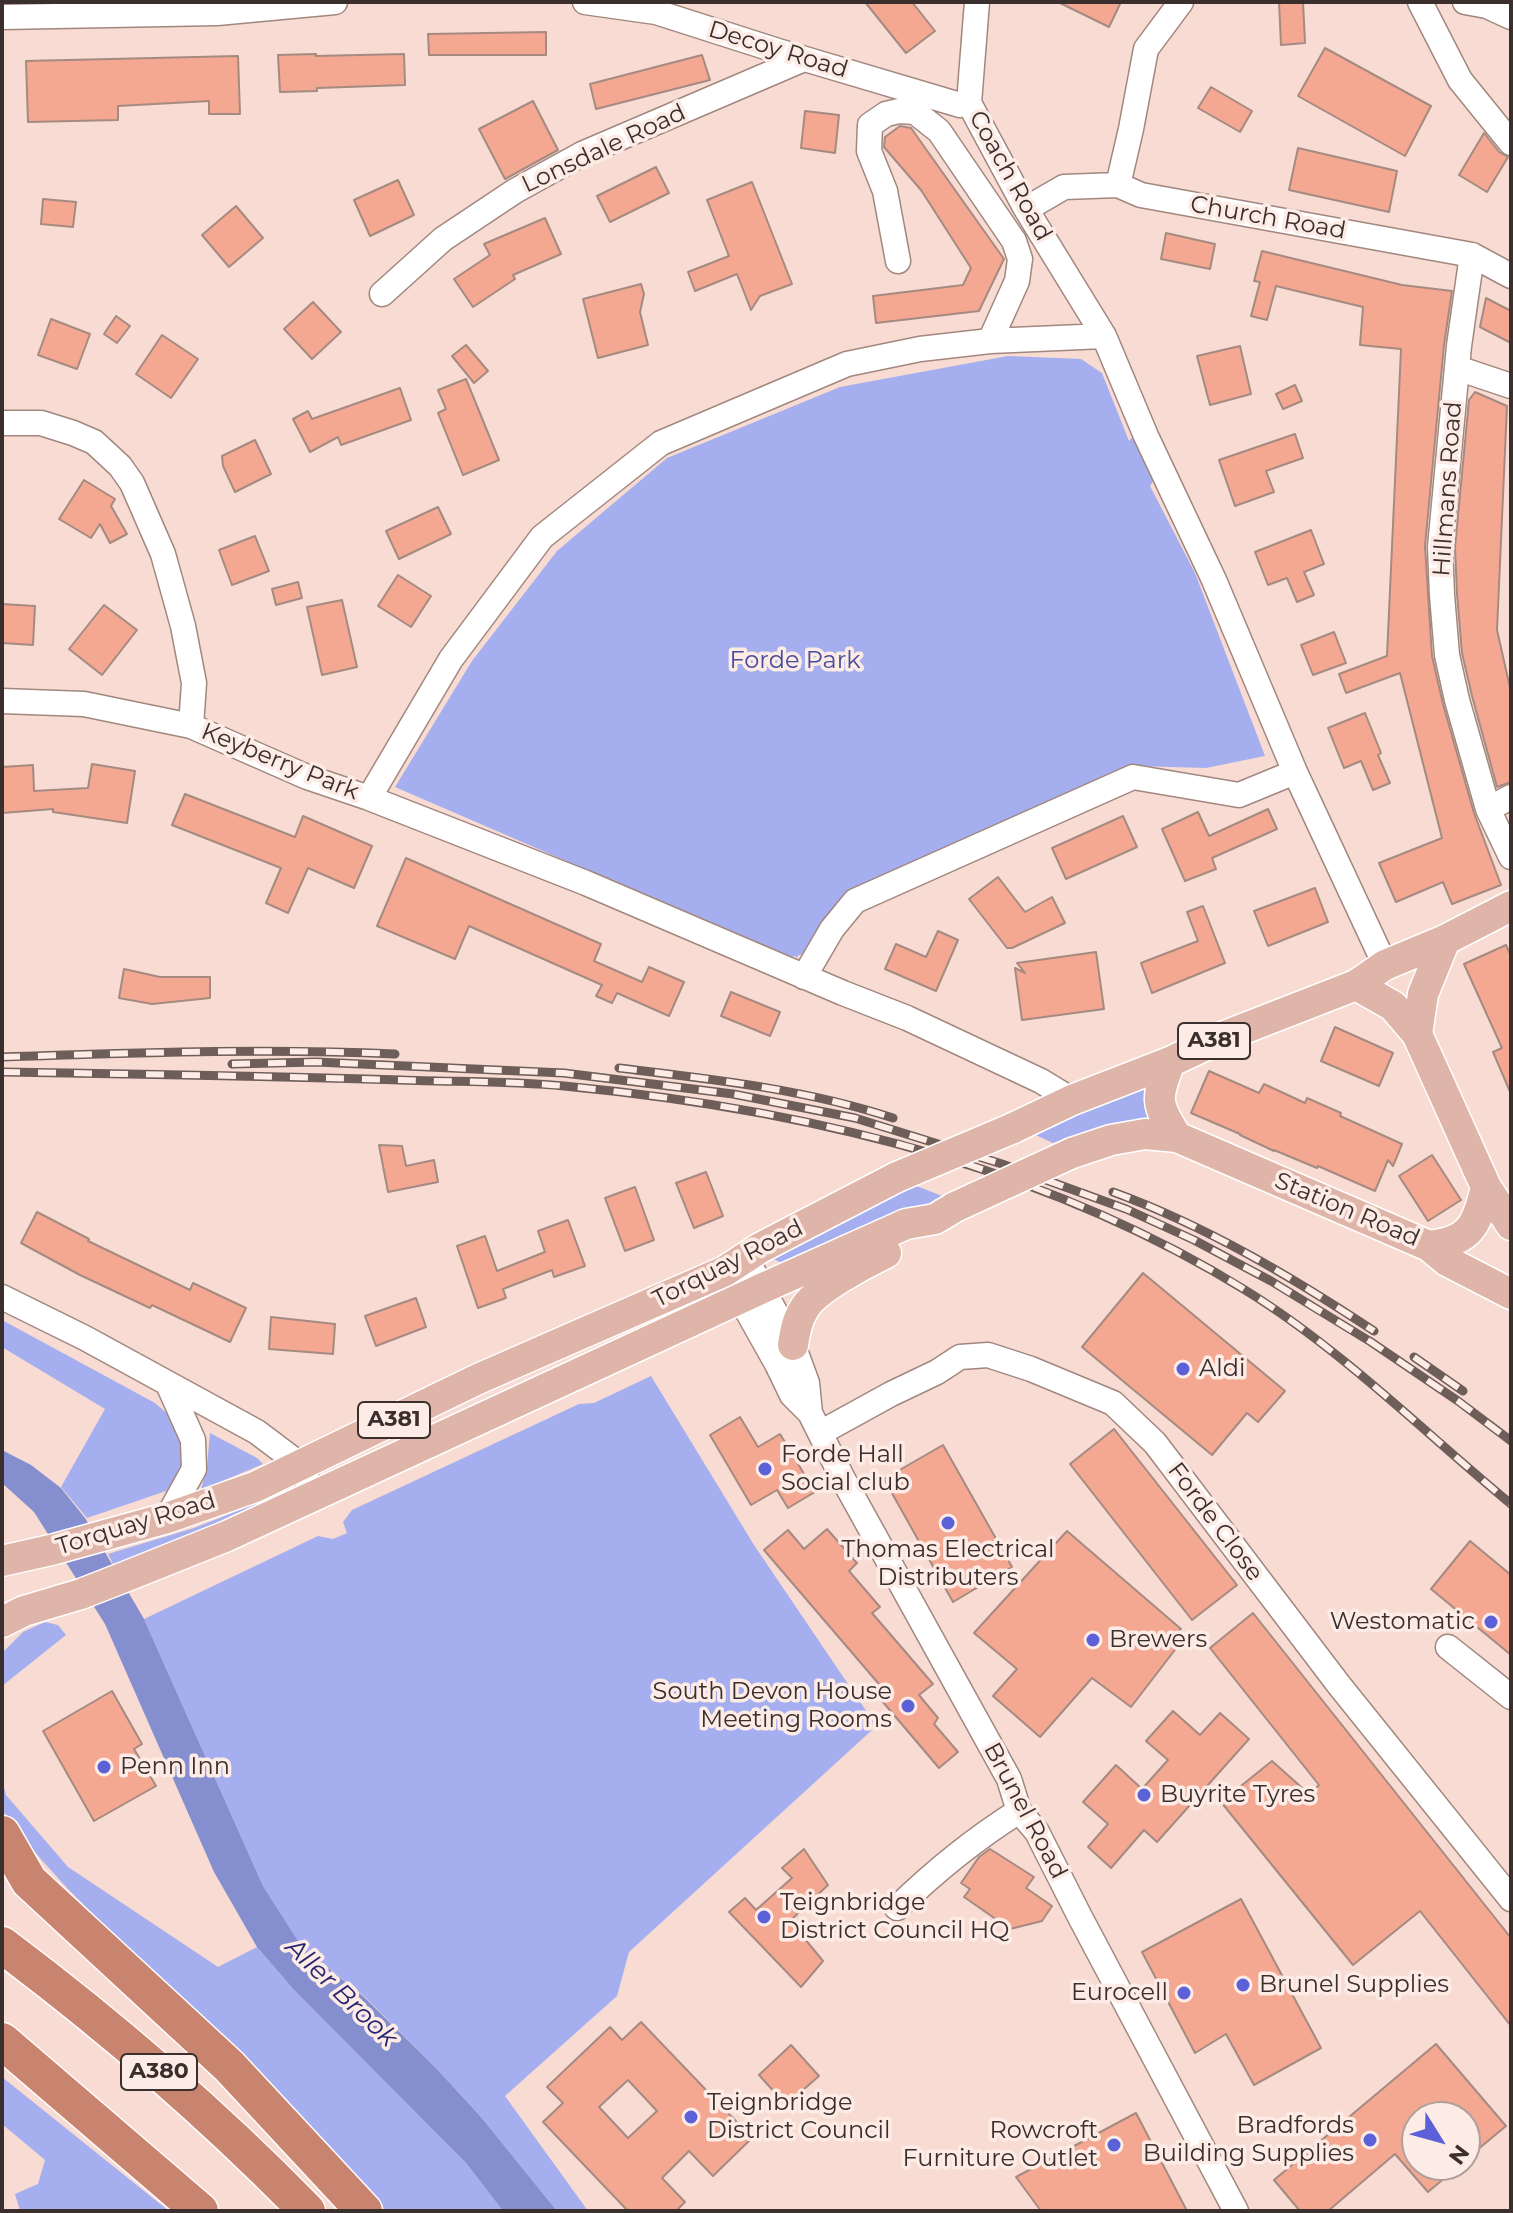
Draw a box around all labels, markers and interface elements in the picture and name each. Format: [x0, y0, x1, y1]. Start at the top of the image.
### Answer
street label: Decoy Road [705, 15, 851, 85]
street label: Lonsdale Road [518, 98, 690, 200]
street label: Coach Road [962, 106, 1058, 246]
street label: Church Road [1188, 190, 1348, 246]
street label: Hillmans Road [1428, 400, 1468, 578]
park label: Forde Park [729, 647, 861, 675]
street label: Keyberry Park [197, 717, 363, 807]
road number: A381 [1178, 1023, 1250, 1059]
street label: Station Road [1270, 1167, 1424, 1253]
street label: Torquay Road [648, 1214, 808, 1314]
place label: Aldi [1199, 1355, 1245, 1383]
marker: Aldi [1174, 1360, 1192, 1378]
road number: A381 [358, 1402, 430, 1438]
place label: Forde Hall Social club [781, 1441, 910, 1497]
street label: Forde Close [1161, 1457, 1269, 1587]
marker: Forde Hall Social club [756, 1460, 774, 1478]
street label: Torquay Road [53, 1486, 219, 1562]
marker: Thomas Electrical Distributers [939, 1514, 957, 1532]
place label: Thomas Electrical Distributers [841, 1536, 1055, 1592]
place label: Westomatic [1330, 1608, 1475, 1636]
marker: Westomatic [1482, 1613, 1500, 1631]
place label: Brewers [1109, 1626, 1207, 1654]
marker: Brewers [1084, 1631, 1102, 1649]
place label: South Devon House Meeting Rooms [653, 1678, 892, 1734]
marker: South Devon House Meeting Rooms [899, 1697, 917, 1715]
street label: Brunel Road [977, 1738, 1073, 1884]
place label: Penn Inn [120, 1753, 230, 1781]
marker: Penn Inn [95, 1758, 113, 1776]
place label: Buyrite Tyres [1160, 1781, 1315, 1809]
marker: Buyrite Tyres [1135, 1786, 1153, 1804]
place label: Teignbridge District Council HQ [780, 1889, 1009, 1945]
marker: Teignbridge District Council HQ [755, 1908, 773, 1926]
water label: Aller Brook [279, 1932, 403, 2054]
place label: Brunel Supplies [1259, 1971, 1449, 1999]
marker: Brunel Supplies [1234, 1976, 1252, 1994]
place label: Eurocell [1071, 1979, 1168, 2007]
marker: Eurocell [1175, 1984, 1193, 2002]
road number: A380 [121, 2054, 197, 2090]
place label: Teignbridge District Council [707, 2089, 890, 2145]
north arrow [1401, 2101, 1481, 2181]
marker: Teignbridge District Council [682, 2108, 700, 2126]
place label: Bradfords Building Supplies [1143, 2112, 1354, 2168]
place label: Rowcroft Furniture Outlet [903, 2117, 1098, 2173]
marker: Bradfords Building Supplies [1361, 2131, 1379, 2149]
marker: Rowcroft Furniture Outlet [1105, 2136, 1123, 2154]
text: N [1443, 2139, 1475, 2170]

